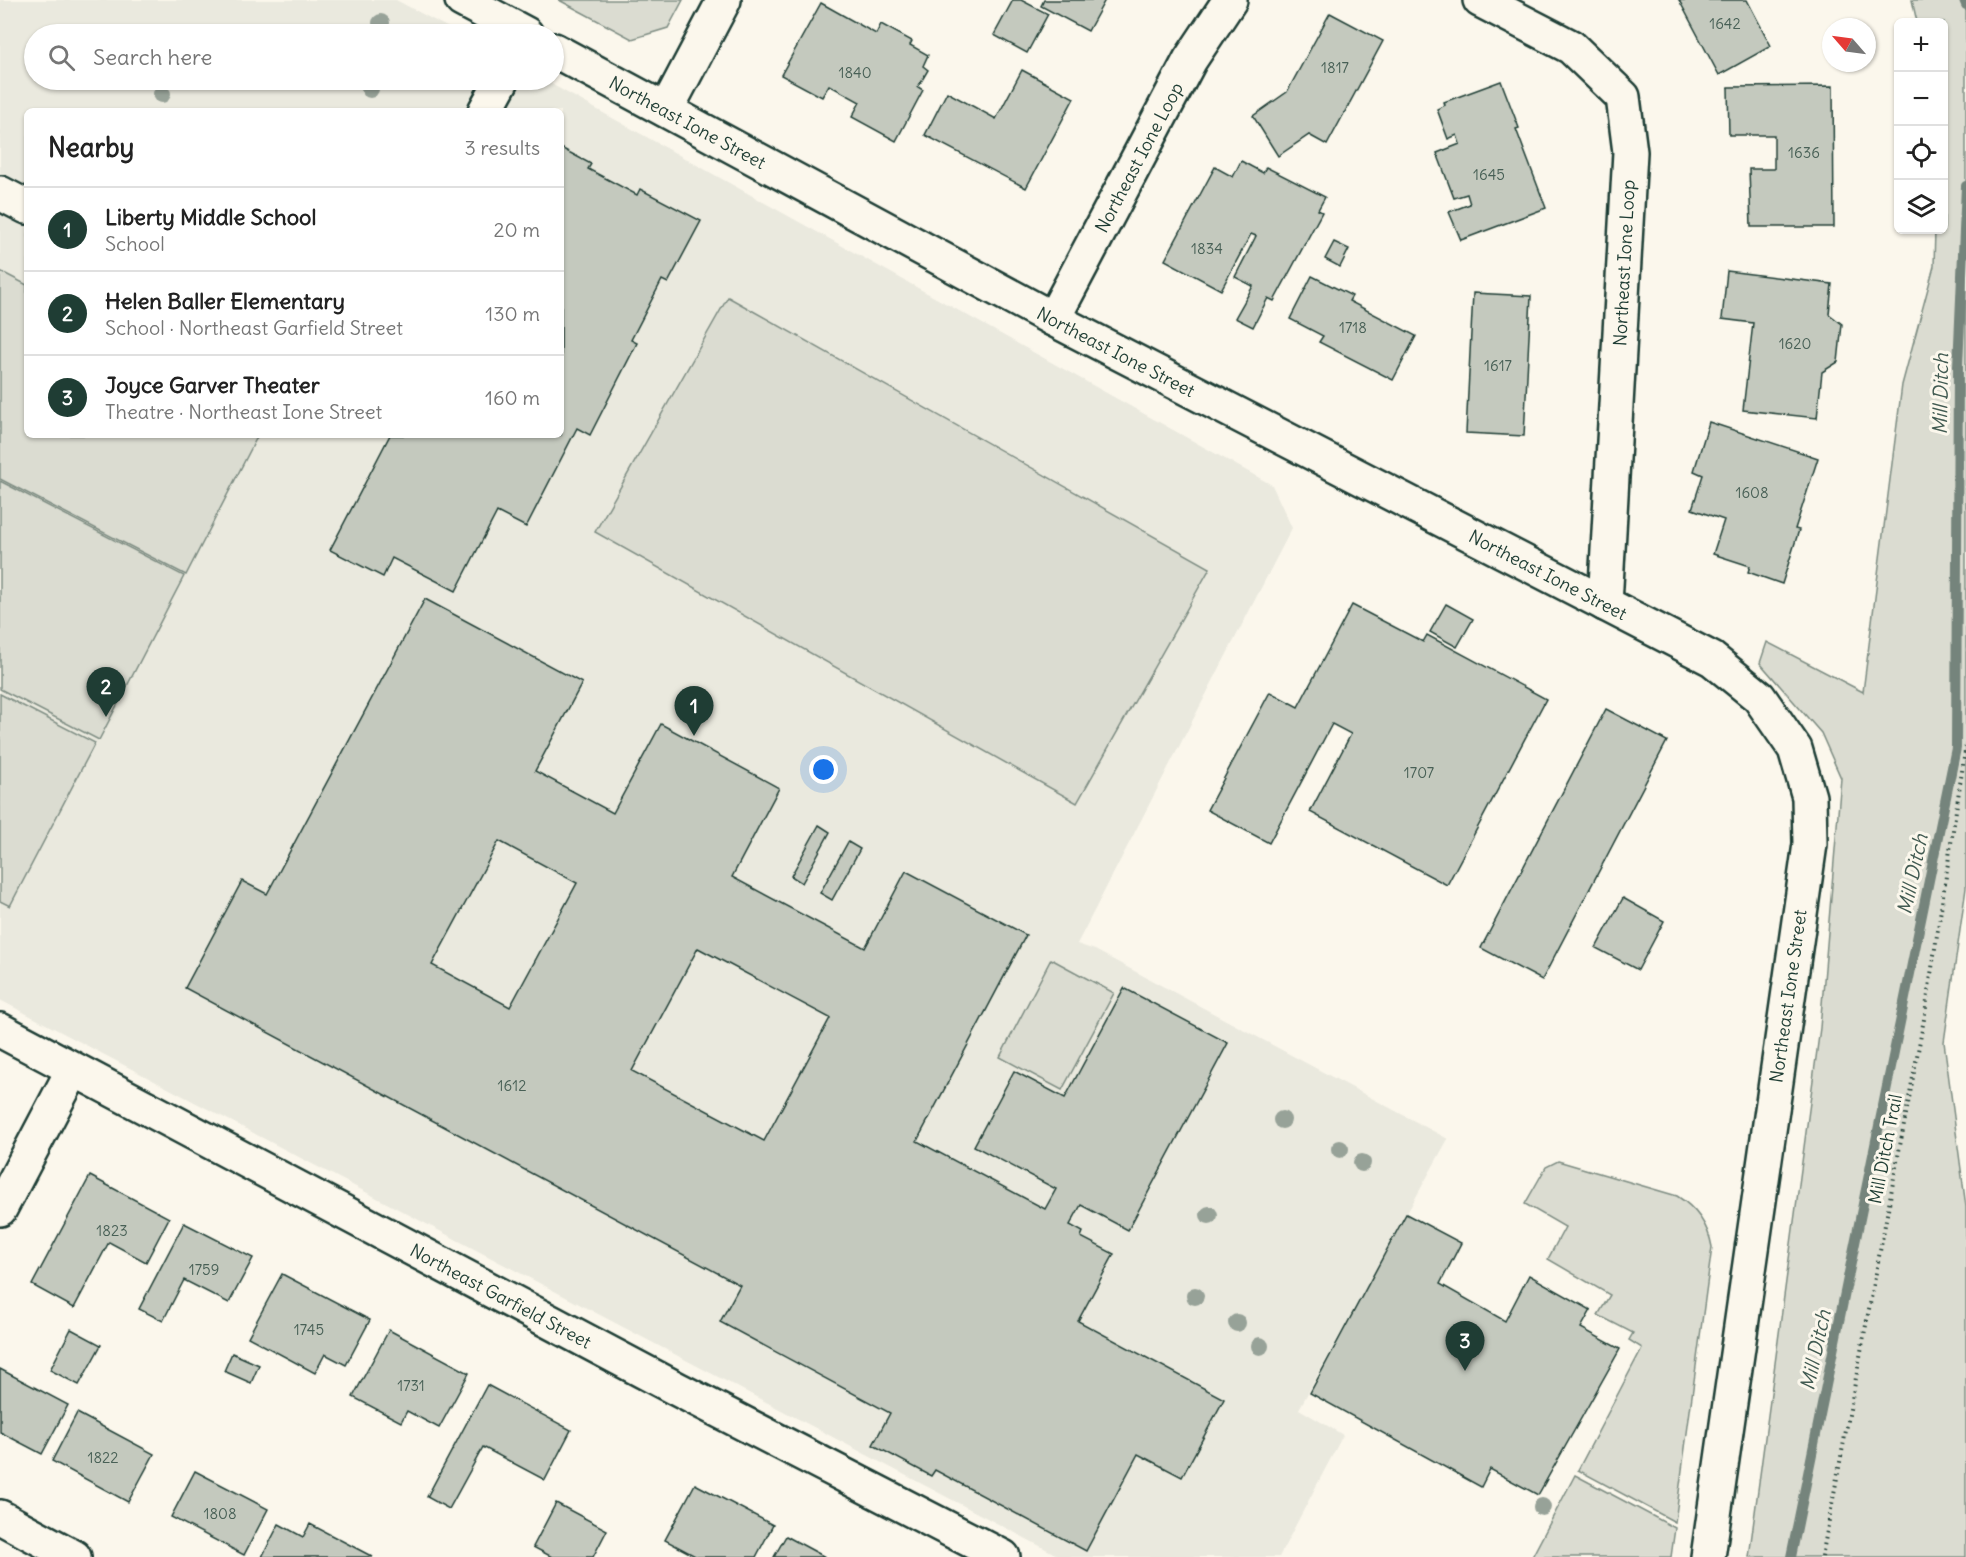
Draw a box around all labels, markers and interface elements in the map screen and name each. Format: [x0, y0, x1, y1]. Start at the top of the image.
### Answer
house number: 1642 [1709, 14, 1741, 33]
north arrow [1822, 18, 1876, 72]
map controls [1894, 18, 1948, 234]
button: + [1894, 18, 1948, 72]
search box [24, 24, 564, 90]
icon: search [45, 41, 78, 74]
text: Search here [93, 43, 212, 71]
house number: 1817 [1321, 58, 1349, 77]
house number: 1840 [838, 63, 872, 82]
street label: Northeast Ione Street [605, 71, 770, 174]
button: − [1894, 72, 1948, 126]
street label: Northeast Ione Loop [1089, 78, 1188, 236]
button: locate [1894, 126, 1948, 180]
text: Nearby [48, 131, 134, 164]
text: 3 results [464, 135, 540, 160]
house number: 1636 [1788, 143, 1820, 162]
house number: 1645 [1473, 165, 1505, 184]
street label: Northeast Ione Loop [1608, 179, 1640, 347]
button: layers [1894, 180, 1948, 234]
text: Liberty Middle School [105, 203, 316, 231]
text: 1 [64, 217, 71, 242]
text: 20 m [494, 217, 540, 242]
text: School [105, 231, 165, 256]
house number: 1834 [1191, 239, 1223, 258]
text: Helen Baller Elementary [105, 287, 345, 315]
text: 2 [62, 301, 73, 326]
text: 130 m [485, 301, 540, 326]
street label: Northeast Ione Street [1033, 301, 1199, 402]
text: School · Northeast Garfield Street [105, 315, 403, 340]
house number: 1718 [1339, 318, 1367, 337]
house number: 1620 [1779, 334, 1811, 353]
water label: Mill Ditch [1927, 353, 1953, 435]
house number: 1617 [1484, 356, 1512, 375]
text: Joyce Garver Theater [105, 371, 320, 399]
text: 3 [62, 385, 73, 410]
text: 160 m [485, 385, 540, 410]
text: Theatre · Northeast Ione Street [105, 399, 382, 424]
house number: 1608 [1735, 483, 1769, 502]
street label: Northeast Ione Street [1465, 524, 1631, 625]
pin: 2 [86, 668, 126, 717]
pin: 1 [674, 686, 714, 736]
your location [809, 755, 838, 784]
house number: 1707 [1404, 763, 1434, 782]
water label: Mill Ditch [1891, 831, 1933, 916]
street label: Northeast Ione Street [1764, 908, 1812, 1084]
house number: 1612 [498, 1076, 526, 1095]
street label: Mill Ditch Trail [1863, 1092, 1907, 1206]
house number: 1823 [96, 1221, 128, 1240]
street label: Northeast Garfield Street [406, 1238, 596, 1353]
house number: 1759 [189, 1260, 219, 1279]
water label: Mill Ditch [1794, 1307, 1836, 1392]
house number: 1745 [294, 1320, 324, 1339]
pin: 3 [1446, 1322, 1484, 1371]
house number: 1731 [397, 1376, 425, 1395]
house number: 1822 [87, 1448, 119, 1467]
house number: 1808 [203, 1504, 237, 1523]

